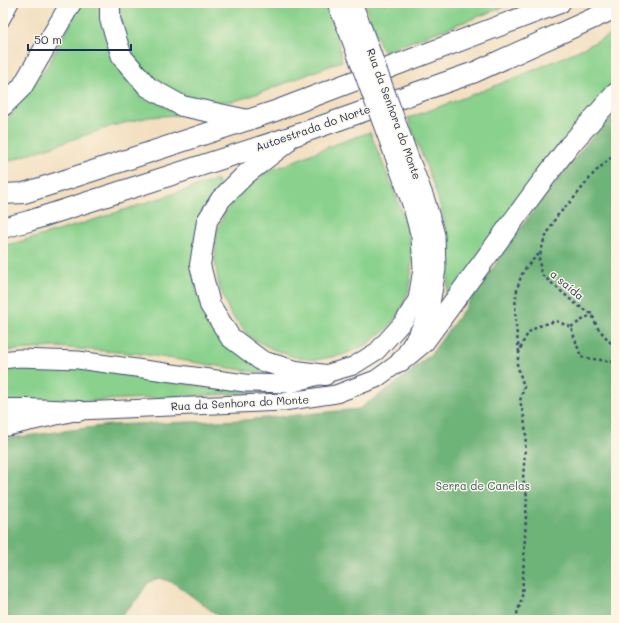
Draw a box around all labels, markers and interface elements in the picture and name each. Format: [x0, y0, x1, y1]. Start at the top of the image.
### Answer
scale bar [28, 26, 131, 52]
text: 50 m [34, 31, 62, 47]
street label: Rua da Senhora do Monte [364, 46, 425, 182]
street label: Autoestrada do Norte [253, 101, 372, 154]
street label: a saída [547, 266, 588, 303]
street label: Rua da Senhora do Monte [170, 391, 310, 414]
park label: Serra de Canelas [436, 478, 530, 493]

